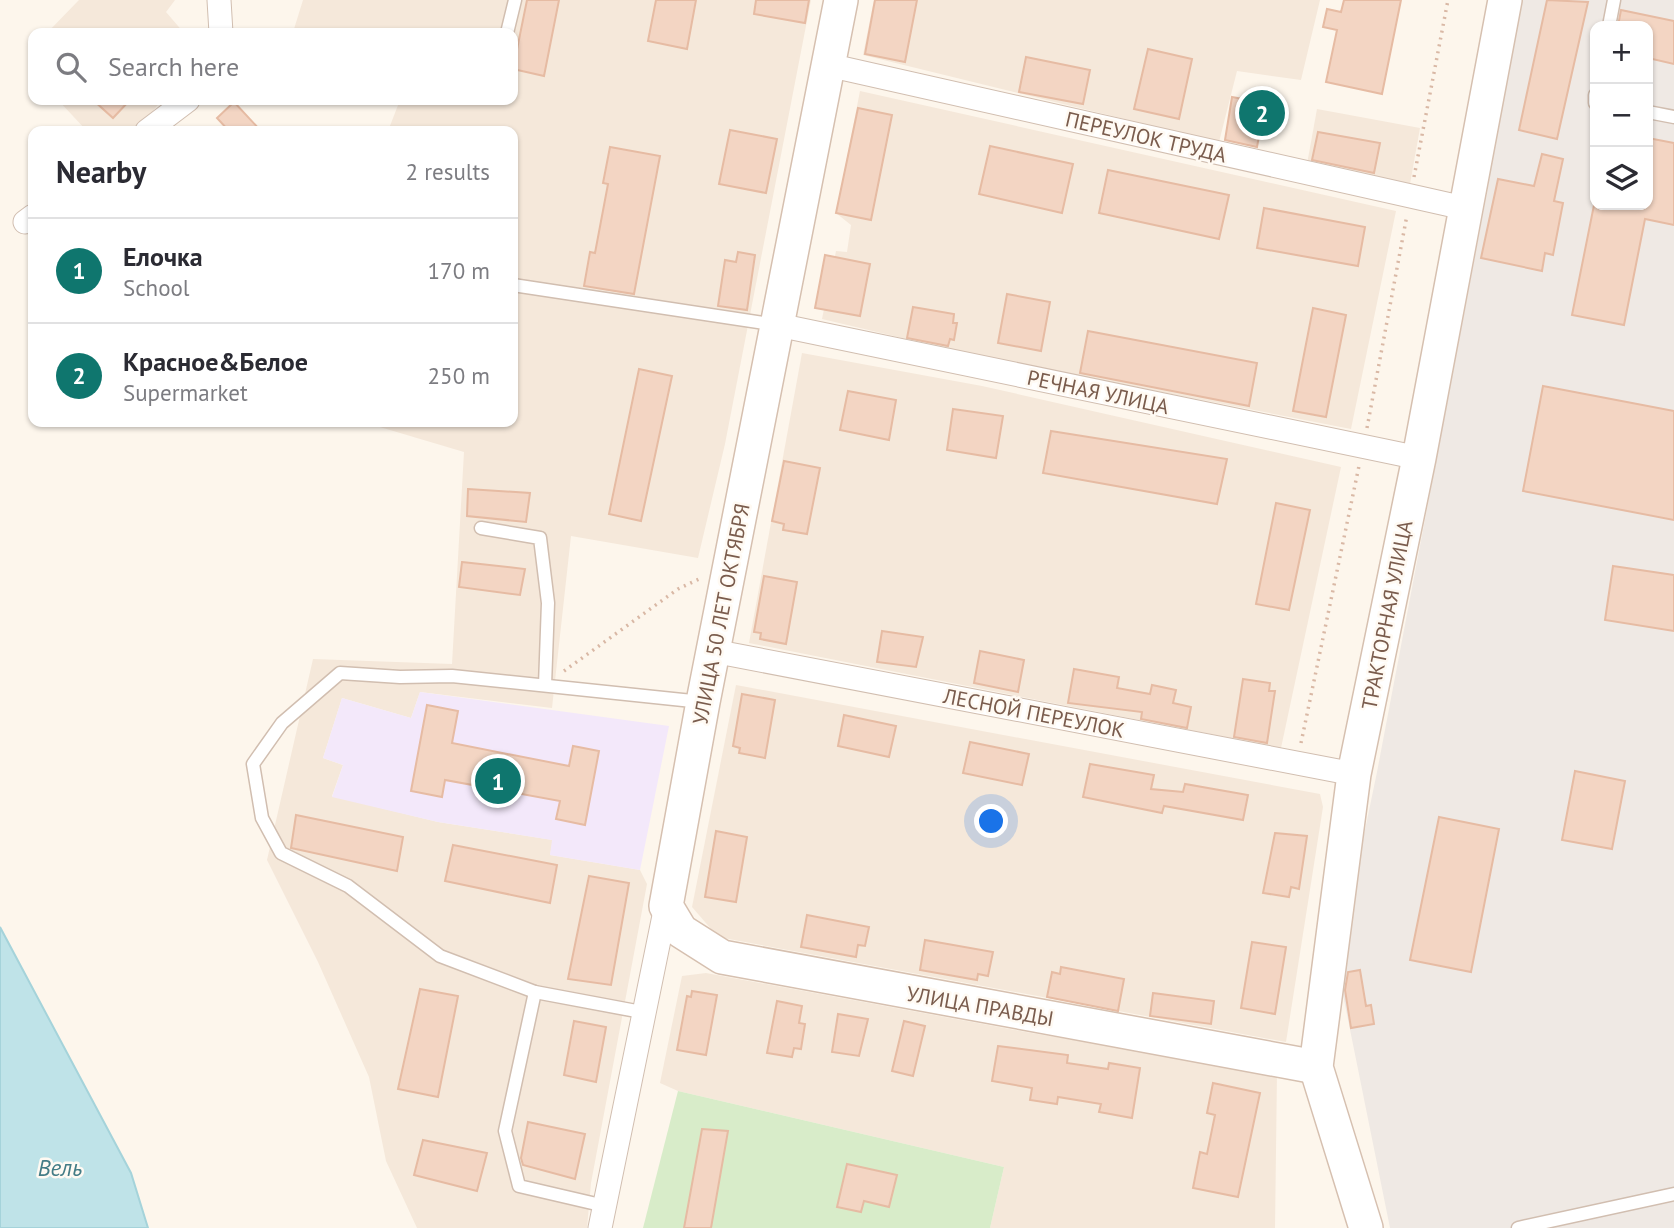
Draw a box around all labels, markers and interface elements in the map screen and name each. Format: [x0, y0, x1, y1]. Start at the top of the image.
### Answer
map controls [1590, 21, 1653, 210]
button: + [1590, 21, 1653, 84]
search box [28, 28, 518, 105]
icon: search [52, 48, 90, 86]
text: Search here [108, 50, 239, 83]
button: − [1590, 84, 1653, 147]
pin: 2 [1239, 87, 1285, 139]
street label: ПЕРЕУЛОК ТРУДА [1063, 105, 1230, 169]
button: layers [1590, 147, 1653, 210]
text: Nearby [56, 152, 146, 191]
text: 2 results [406, 157, 490, 186]
text: Елочка [123, 240, 203, 273]
text: 1 [72, 256, 86, 285]
text: 170 m [428, 256, 490, 285]
text: School [123, 273, 190, 302]
text: Красное&Белое [123, 345, 308, 378]
text: 2 [72, 361, 86, 390]
text: 250 m [428, 361, 490, 390]
street label: РЕЧНАЯ УЛИЦА [1025, 364, 1172, 420]
text: Supermarket [123, 378, 248, 407]
street label: УЛИЦА 50 ЛЕТ ОКТЯБРЯ [686, 501, 756, 727]
street label: ТРАКТОРНАЯ УЛИЦА [1355, 517, 1419, 712]
street label: ЛЕСНОЙ ПЕРЕУЛОК [940, 682, 1127, 744]
pin: 1 [475, 755, 521, 807]
your location [974, 804, 1008, 838]
street label: УЛИЦА ПРАВДЫ [904, 980, 1056, 1032]
water label: Вель [38, 1153, 82, 1182]

